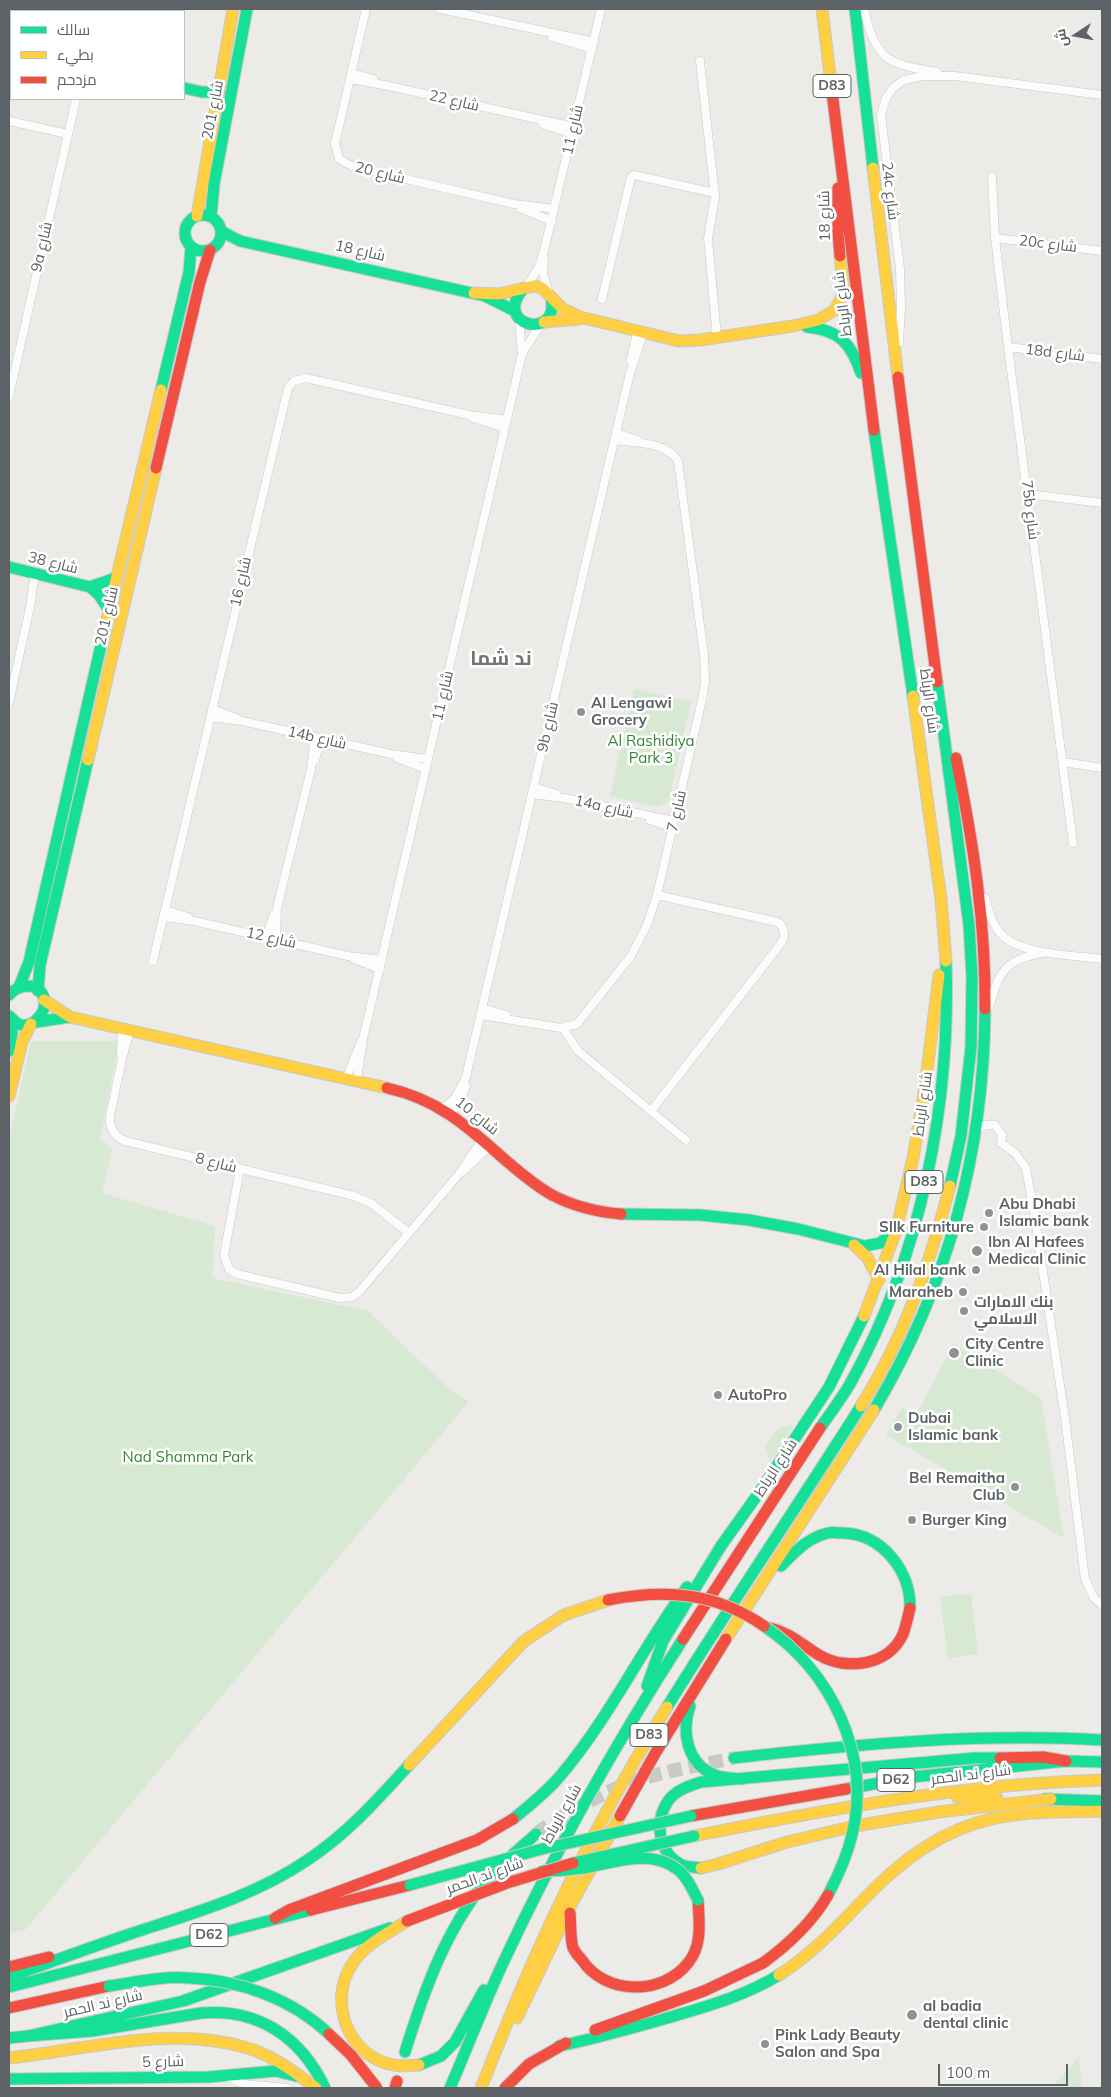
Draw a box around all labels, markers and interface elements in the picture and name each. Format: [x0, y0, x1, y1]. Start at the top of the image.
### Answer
legend [10, 10, 185, 100]
north arrow [1051, 10, 1101, 60]
text: سالك [57, 20, 90, 39]
text: ش [1051, 27, 1072, 48]
text: بطيء [57, 45, 94, 64]
text: مزدحم [57, 70, 97, 89]
road number: D83 [813, 74, 851, 98]
street label: شارع 201 [198, 79, 228, 141]
street label: شارع 22 [427, 86, 481, 116]
street label: شارع 11 [558, 103, 588, 157]
street label: شارع 20 [353, 158, 407, 188]
street label: 24c شارع [878, 161, 902, 221]
street label: شارع 18 [816, 190, 834, 242]
street label: 9a شارع [27, 220, 57, 274]
street label: 20c شارع [1018, 232, 1078, 256]
street label: شارع 18 [333, 236, 387, 266]
street label: شارع الرباط [830, 270, 856, 338]
street label: 18d شارع [1024, 340, 1086, 366]
street label: 75b شارع [1017, 479, 1043, 541]
street label: شارع 38 [26, 548, 80, 578]
street label: شارع 16 [226, 555, 256, 609]
street label: شارع 201 [91, 585, 123, 647]
district label: ند شما [470, 647, 532, 671]
street label: شارع الرباط [916, 667, 942, 735]
street label: شارع 11 [428, 669, 458, 723]
place label: Al Lengawi Grocery [591, 694, 672, 729]
street label: 9b شارع [533, 700, 563, 754]
marker: Al Lengawi Grocery [575, 706, 587, 718]
street label: 14b شارع [286, 722, 348, 754]
park label: Al Rashidiya Park 3 [607, 732, 695, 767]
street label: شارع 7 [664, 789, 690, 833]
street label: 14a شارع [573, 791, 635, 823]
street label: شارع 12 [244, 923, 298, 953]
street label: شارع الرباط [910, 1070, 936, 1138]
street label: شارع 10 [452, 1093, 502, 1139]
street label: شارع 8 [193, 1149, 239, 1177]
road number: D83 [905, 1170, 943, 1194]
place label: Abu Dhabi Islamic bank [999, 1195, 1089, 1230]
marker: Abu Dhabi Islamic bank [983, 1207, 995, 1219]
place label: SIlk Furniture [879, 1218, 974, 1236]
marker: SIlk Furniture [978, 1221, 990, 1233]
place label: Ibn Al Hafees Medical Clinic [988, 1233, 1086, 1268]
marker: Ibn Al Hafees Medical Clinic [970, 1244, 984, 1258]
place label: Al Hilal bank [874, 1261, 966, 1279]
marker: Al Hilal bank [970, 1264, 982, 1276]
place label: Maraheb [889, 1283, 953, 1301]
marker: Maraheb [957, 1286, 969, 1298]
place label: بنك الامارات الاسلامي [974, 1293, 1053, 1328]
marker: بنك الامارات الاسلامي [958, 1305, 970, 1317]
place label: City Centre Clinic [965, 1335, 1044, 1370]
marker: City Centre Clinic [947, 1346, 961, 1360]
place label: AutoPro [728, 1386, 787, 1404]
marker: AutoPro [712, 1389, 724, 1401]
place label: Dubai Islamic bank [908, 1409, 998, 1444]
marker: Dubai Islamic bank [892, 1421, 904, 1433]
street label: شارع الرباط [751, 1436, 801, 1500]
park label: Nad Shamma Park [122, 1448, 254, 1466]
place label: Bel Remaitha Club [909, 1469, 1005, 1504]
marker: Bel Remaitha Club [1009, 1481, 1021, 1493]
place label: Burger King [922, 1511, 1007, 1529]
marker: Burger King [906, 1514, 918, 1526]
road number: D83 [630, 1724, 668, 1746]
street label: شارع ند الحمر [930, 1761, 1012, 1789]
road number: D62 [877, 1768, 915, 1792]
street label: شارع الرباط [538, 1781, 586, 1847]
street label: شارع ند الحمر [444, 1854, 526, 1898]
road number: D62 [190, 1924, 228, 1946]
street label: شارع ند الحمر [62, 1986, 144, 2022]
place label: al badia dental clinic [923, 1997, 1008, 2032]
marker: al badia dental clinic [905, 2008, 919, 2022]
place label: Pink Lady Beauty Salon and Spa [775, 2026, 900, 2061]
marker: Pink Lady Beauty Salon and Spa [759, 2038, 771, 2050]
street label: شارع 5 [142, 2053, 184, 2071]
scale bar [941, 2054, 1071, 2086]
text: 100 m [946, 2063, 990, 2082]

